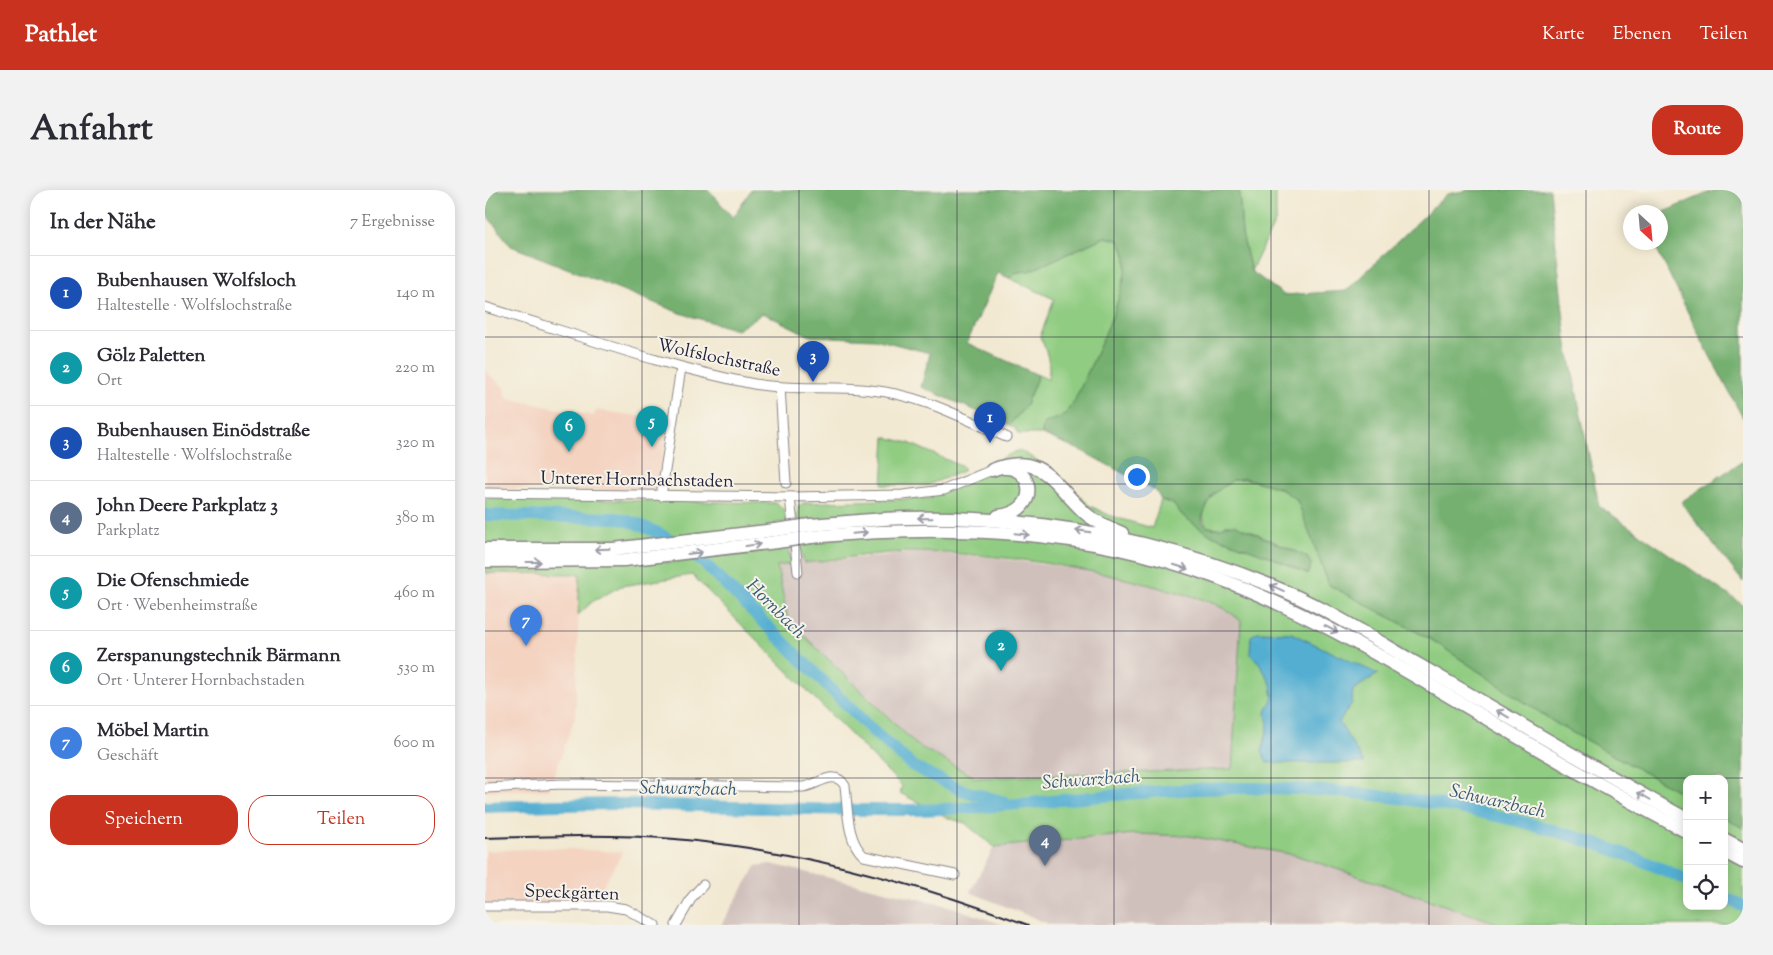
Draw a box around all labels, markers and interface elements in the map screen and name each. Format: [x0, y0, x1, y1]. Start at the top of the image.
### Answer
text: Pathlet [25, 18, 97, 52]
text: Karte [1542, 22, 1585, 48]
text: Ebenen [1613, 22, 1672, 48]
text: Teilen [1700, 22, 1748, 48]
text: Anfahrt [30, 105, 153, 156]
button: Route [1652, 105, 1743, 155]
north arrow [1623, 205, 1668, 250]
text: In der Nähe [50, 208, 156, 238]
text: 7 Ergebnisse [350, 211, 435, 234]
text: Bubenhausen Wolfsloch [97, 268, 296, 295]
text: 1 [63, 282, 69, 305]
text: 140 m [397, 282, 435, 305]
text: Haltestelle · Wolfslochstraße [97, 295, 292, 318]
street label: Wolfslochstraße [654, 333, 783, 385]
pin: 3 [797, 341, 829, 382]
text: Gölz Paletten [97, 343, 206, 370]
text: 2 [62, 357, 70, 380]
text: 220 m [395, 357, 435, 380]
text: Ort [97, 370, 122, 393]
pin: 1 [974, 402, 1006, 443]
pin: 5 [636, 406, 668, 447]
pin: 6 [553, 411, 585, 452]
text: Bubenhausen Einödstraße [97, 418, 310, 445]
text: 3 [63, 432, 69, 455]
text: 320 m [396, 432, 435, 455]
text: Haltestelle · Wolfslochstraße [97, 445, 292, 468]
your location [1124, 464, 1150, 490]
street label: Unterer Hornbachstaden [540, 466, 734, 496]
text: John Deere Parkplatz 3 [97, 493, 278, 520]
text: 4 [62, 507, 70, 530]
text: 380 m [395, 507, 435, 530]
one-way arrow [917, 513, 933, 523]
text: Parkplatz [97, 520, 159, 543]
one-way arrow [1075, 525, 1091, 535]
one-way arrow [852, 528, 868, 537]
one-way arrow [1014, 530, 1030, 539]
one-way arrow [744, 540, 760, 550]
one-way arrow [594, 545, 610, 554]
one-way arrow [687, 548, 703, 558]
one-way arrow [525, 557, 541, 567]
one-way arrow [1173, 562, 1189, 572]
text: Die Ofenschmiede [97, 568, 249, 595]
water label: Hornbach [739, 574, 812, 646]
text: 5 [63, 582, 69, 605]
text: 460 m [394, 582, 435, 605]
one-way arrow [1270, 583, 1285, 592]
text: Ort · Webenheimstraße [97, 595, 258, 618]
pin: 7 [510, 605, 542, 646]
one-way arrow [1323, 625, 1338, 634]
pin: 2 [985, 630, 1017, 671]
text: Zerspanungstechnik Bärmann [97, 643, 341, 670]
text: 6 [62, 657, 70, 680]
text: 530 m [398, 657, 435, 680]
text: Ort · Unterer Hornbachstaden [97, 670, 305, 693]
one-way arrow [1497, 709, 1511, 719]
text: Möbel Martin [97, 718, 209, 745]
text: 7 [62, 732, 70, 755]
text: 600 m [393, 732, 435, 755]
text: Geschäft [97, 745, 159, 768]
water label: Schwarzbach [1041, 764, 1142, 797]
water label: Schwarzbach [639, 775, 738, 804]
map controls [1683, 775, 1728, 910]
button: + [1683, 775, 1728, 820]
water label: Schwarzbach [1447, 778, 1549, 827]
one-way arrow [1637, 790, 1652, 800]
button: Speichern [50, 795, 238, 845]
button: Teilen [248, 795, 435, 845]
button: − [1683, 820, 1728, 865]
pin: 4 [1029, 825, 1061, 866]
button: locate [1683, 865, 1728, 910]
street label: Speckgärten [524, 879, 620, 909]

